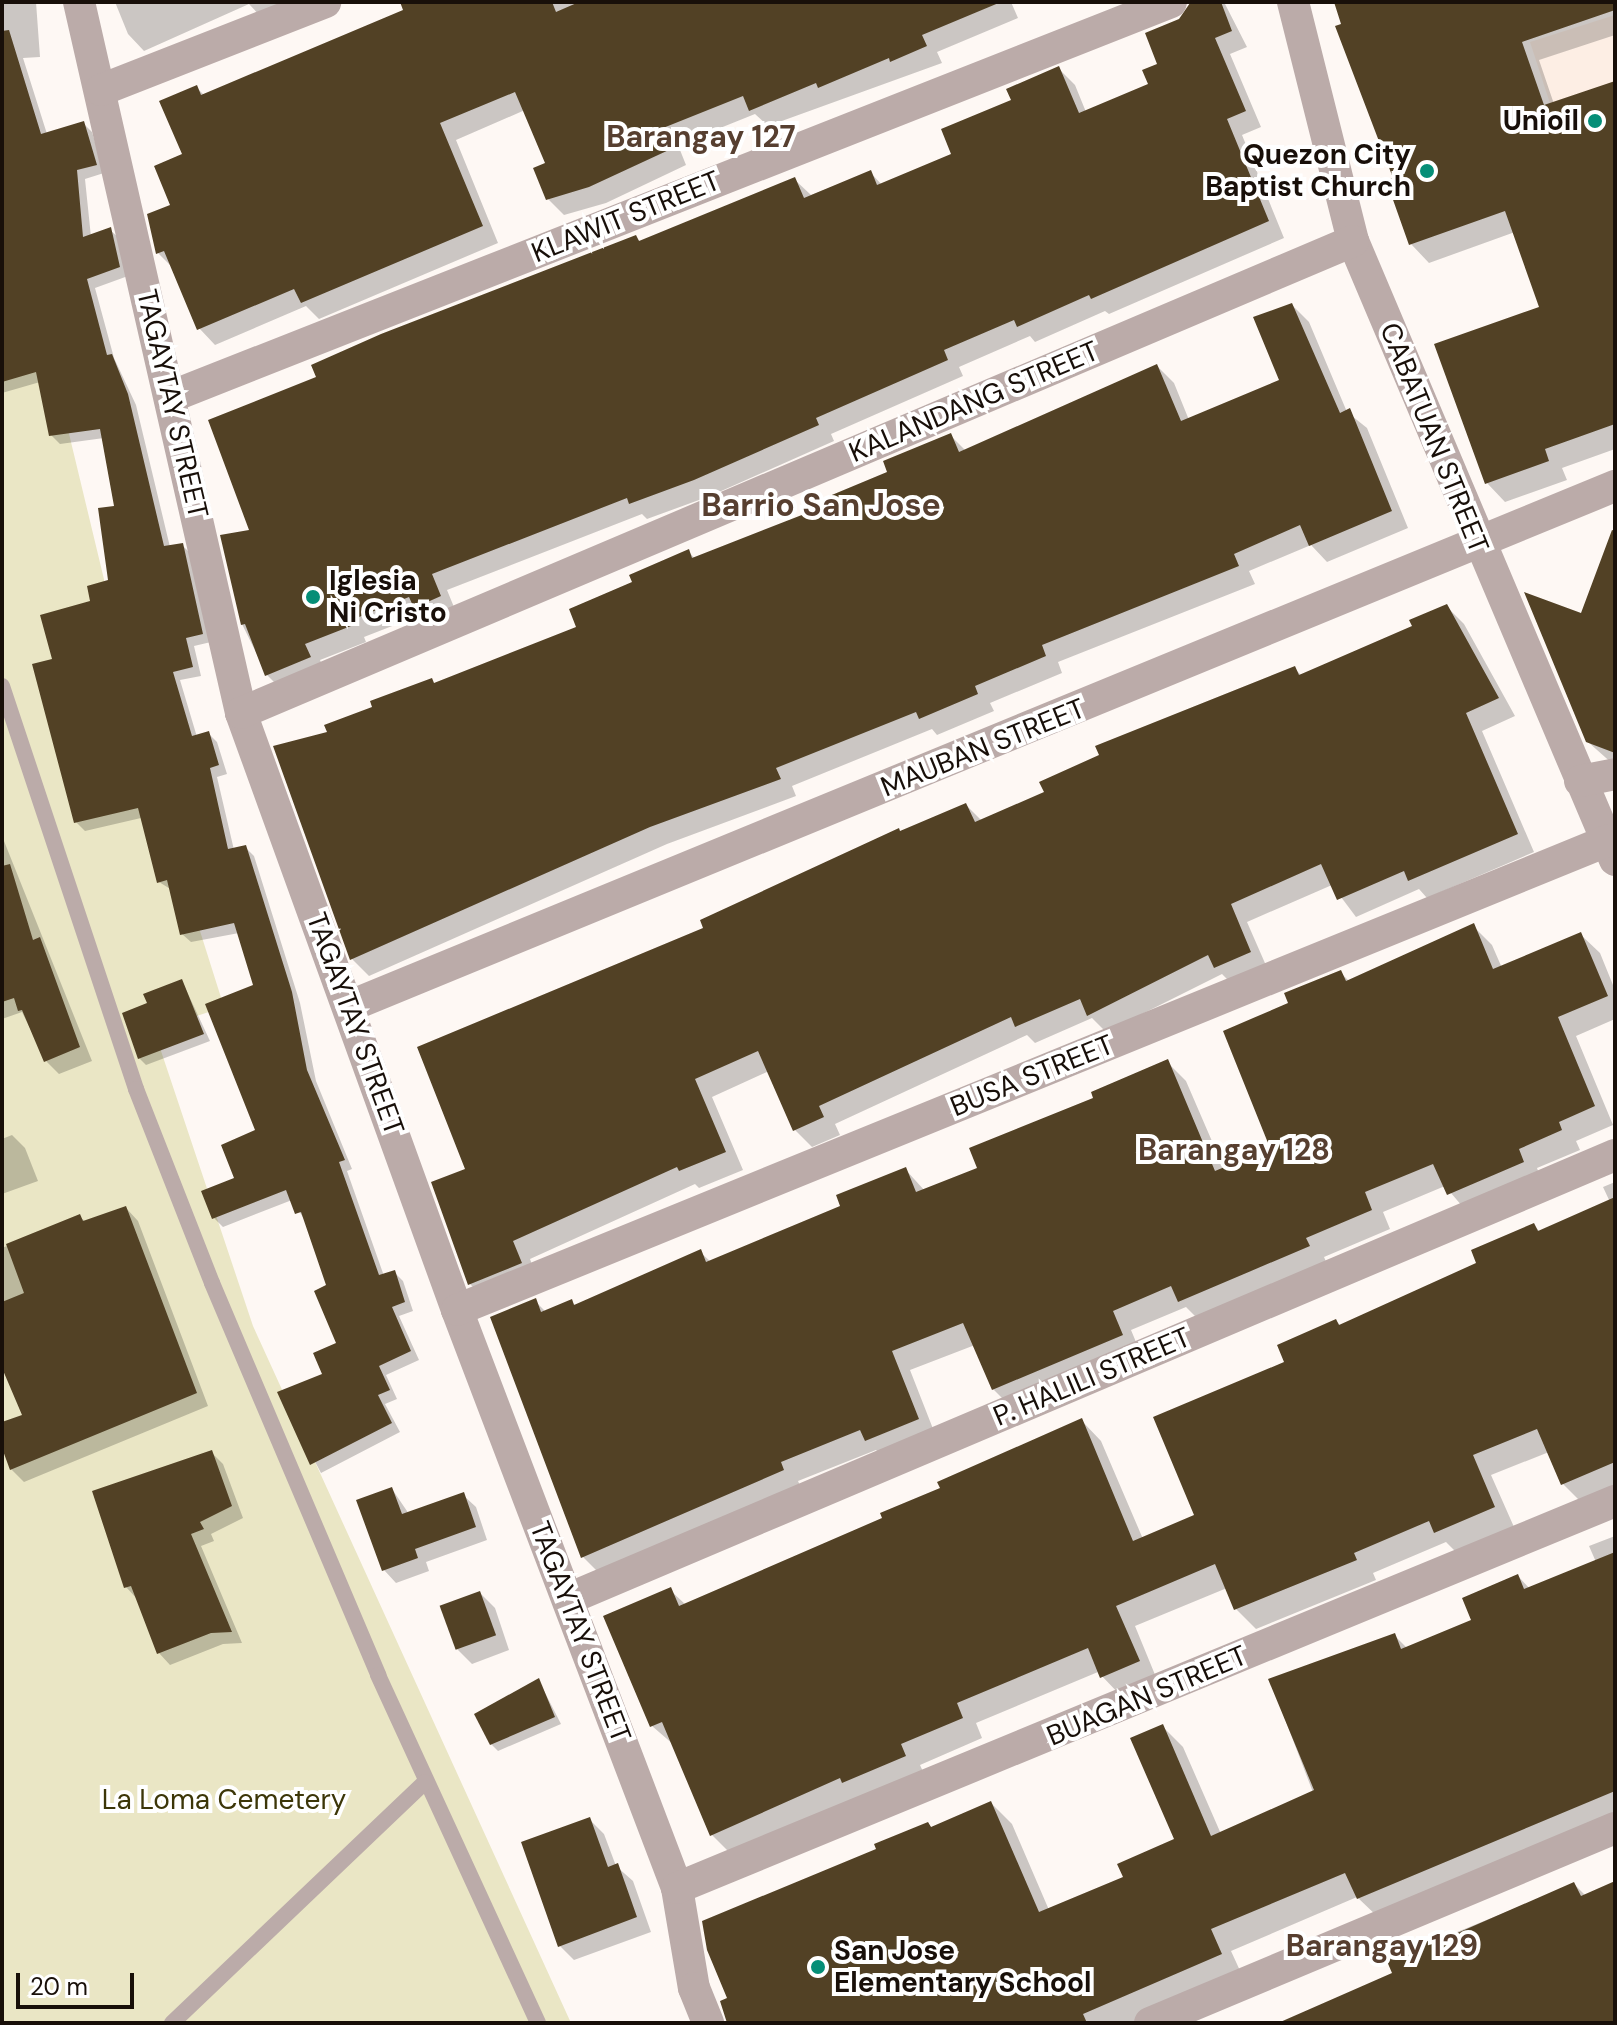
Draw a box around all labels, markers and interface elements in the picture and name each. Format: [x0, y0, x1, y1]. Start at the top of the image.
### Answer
place label: Unioil [1503, 104, 1579, 138]
marker: Unioil [1586, 112, 1604, 130]
district label: Barangay 127 [606, 119, 796, 155]
place label: Quezon City Baptist Church [1205, 138, 1411, 204]
marker: Quezon City Baptist Church [1418, 162, 1436, 180]
street label: KLAWIT STREET [527, 164, 725, 270]
street label: TAGAYTAY STREET [129, 286, 215, 522]
street label: CABATUAN STREET [1373, 318, 1495, 558]
street label: KALANDANG STREET [844, 334, 1104, 470]
district label: Barrio San Jose [701, 486, 941, 524]
place label: Iglesia Ni Cristo [329, 564, 447, 630]
marker: Iglesia Ni Cristo [304, 588, 322, 606]
street label: MAUBAN STREET [876, 692, 1090, 804]
street label: TAGAYTAY STREET [299, 908, 411, 1140]
street label: BUSA STREET [946, 1028, 1118, 1124]
district label: Barangay 128 [1138, 1132, 1330, 1168]
street label: P. HALILI STREET [989, 1320, 1195, 1434]
street label: TAGAYTAY STREET [522, 1517, 638, 1747]
street label: BUAGAN STREET [1042, 1639, 1252, 1753]
park label: La Loma Cemetery [102, 1783, 346, 1817]
district label: Barangay 129 [1286, 1928, 1478, 1964]
place label: San Jose Elementary School [834, 1934, 1091, 2000]
scale bar [20, 1957, 138, 2007]
marker: San Jose Elementary School [809, 1958, 827, 1976]
text: 20 m [30, 1971, 88, 2002]

